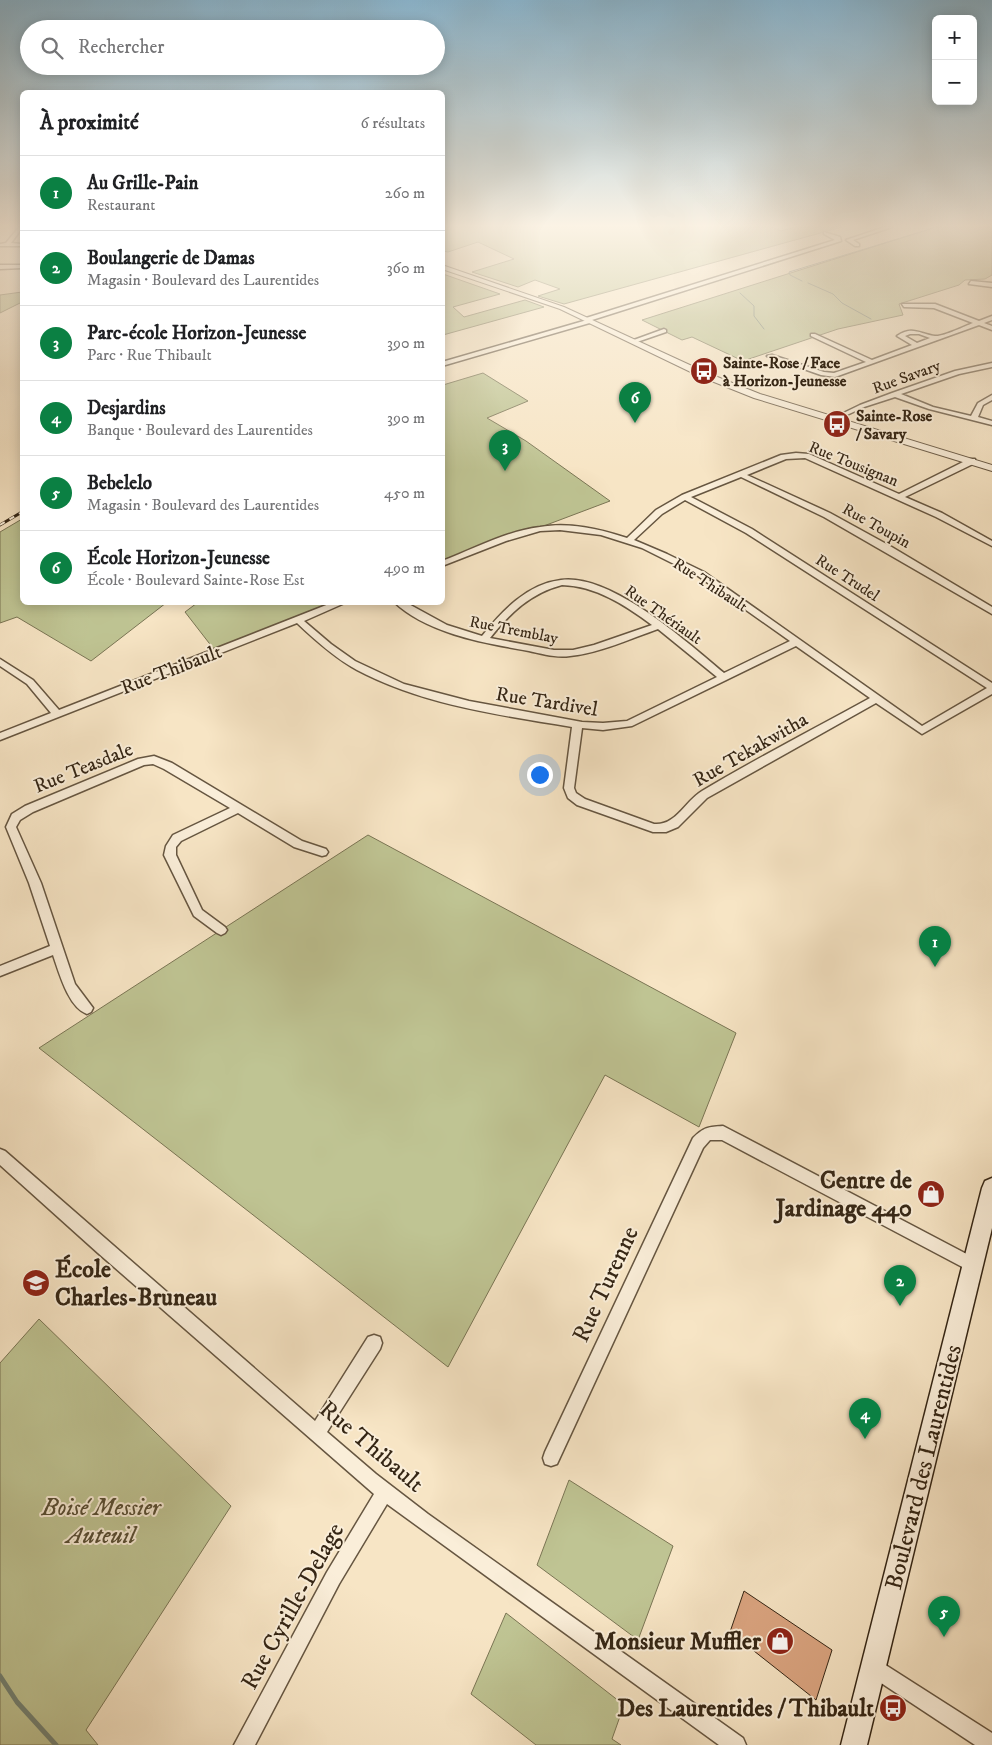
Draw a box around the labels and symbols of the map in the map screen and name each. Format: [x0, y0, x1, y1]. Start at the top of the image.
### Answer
place label: Sainte-Rose / Face à Horizon-Jeunesse [723, 353, 847, 391]
street label: Rue Savary [870, 355, 943, 398]
bus stop icon: Sainte-Rose / Face à Horizon-Jeunesse [689, 356, 719, 386]
pin: 6 [619, 382, 651, 423]
place label: Sainte-Rose / Savary [855, 406, 933, 444]
bus stop icon: Sainte-Rose / Savary [822, 409, 852, 439]
pin: 3 [489, 430, 521, 471]
street label: Rue Tousignan [806, 437, 902, 491]
street label: Rue Toupin [839, 499, 915, 553]
street label: Rue Trudel [812, 550, 883, 606]
street label: Rue Thibault [669, 553, 752, 616]
street label: Rue Thériault [621, 581, 706, 649]
street label: Rue Tremblay [468, 612, 560, 648]
street label: Rue Thibault [117, 640, 226, 701]
street label: Rue Tardivel [494, 682, 600, 723]
street label: Rue Tekakwitha [689, 707, 813, 793]
street label: Rue Teasdale [30, 737, 137, 800]
your location [527, 762, 553, 788]
pin: 1 [919, 926, 951, 967]
place label: Centre de Jardinage 440 [773, 1166, 912, 1224]
shop icon: Centre de Jardinage 440 [916, 1179, 946, 1209]
street label: Rue Turenne [566, 1222, 646, 1347]
place label: École Charles-Bruneau [55, 1254, 218, 1313]
pin: 2 [884, 1265, 916, 1306]
school or university icon: École Charles-Bruneau [21, 1268, 51, 1298]
street label: Boulevard des Laurentides [879, 1342, 969, 1593]
street label: Rue Thibault [313, 1394, 430, 1499]
pin: 4 [849, 1398, 881, 1439]
park label: Boisé Messier Auteuil [41, 1493, 163, 1551]
street label: Rue Cyrille-Delage [235, 1518, 351, 1695]
pin: 5 [928, 1596, 960, 1637]
shop icon: Monsieur Muffler [765, 1626, 795, 1656]
place label: Monsieur Muffler [594, 1627, 762, 1657]
bus stop icon: Des Laurentides / Thibault [878, 1693, 908, 1723]
place label: Des Laurentides / Thibault [617, 1694, 874, 1724]

